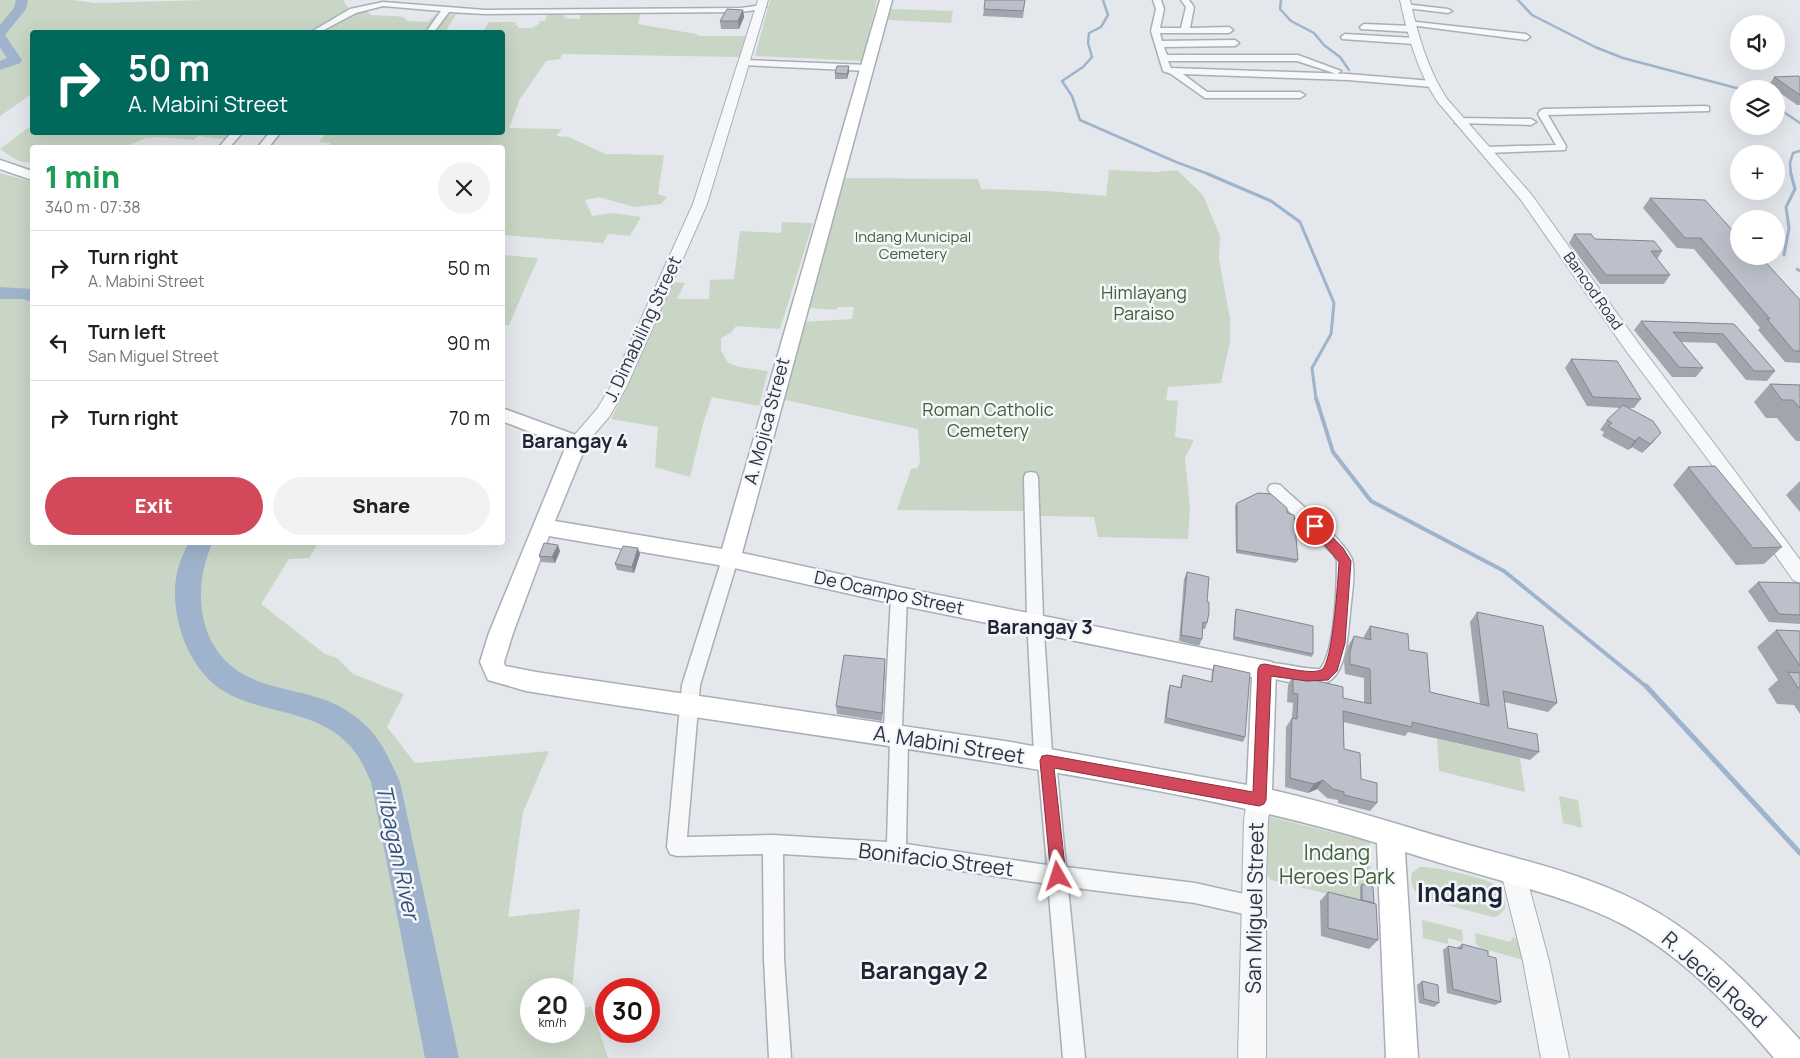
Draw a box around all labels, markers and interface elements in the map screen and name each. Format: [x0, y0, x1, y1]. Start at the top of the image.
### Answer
map controls [1730, 15, 1785, 265]
button: sound [1730, 15, 1785, 70]
text: 50 m [128, 44, 210, 92]
icon: right [45, 50, 110, 115]
button: layers [1730, 80, 1785, 135]
text: A. Mabini Street [128, 89, 288, 119]
button: + [1730, 145, 1785, 200]
text: 1 min [45, 156, 120, 197]
button: close [438, 162, 490, 214]
text: 340 m · 07:38 [45, 196, 141, 218]
button: − [1730, 210, 1785, 265]
park label: Indang Municipal Cemetery [855, 226, 971, 264]
text: Turn right [88, 244, 178, 270]
street label: Bancod Road [1559, 248, 1628, 334]
street label: J. Dimabiling Street [598, 252, 686, 405]
icon: right [45, 254, 73, 282]
text: 50 m [448, 255, 490, 281]
text: A. Mabini Street [88, 270, 204, 292]
park label: Himlayang Paraiso [1101, 280, 1187, 325]
text: Turn left [88, 319, 166, 345]
icon: left [45, 329, 73, 357]
text: 90 m [447, 330, 490, 356]
text: San Miguel Street [88, 345, 219, 367]
street label: A. Mojica Street [738, 355, 795, 487]
park label: Roman Catholic Cemetery [922, 397, 1054, 442]
icon: right [45, 404, 73, 432]
text: Turn right [88, 405, 178, 431]
text: 70 m [449, 405, 490, 431]
district label: Barangay 4 [522, 427, 628, 454]
button: Exit [45, 477, 263, 535]
button: Share [273, 477, 490, 535]
pin [1294, 505, 1336, 547]
icon: arrive [1301, 512, 1329, 540]
street label: De Ocampo Street [812, 564, 966, 620]
district label: Barangay 3 [987, 613, 1093, 640]
street label: A. Mabini Street [872, 718, 1027, 770]
water label: Tibagan River [369, 782, 428, 925]
street label: San Miguel Street [1239, 822, 1269, 994]
street label: Bonifacio Street [857, 836, 1015, 882]
park label: Indang Heroes Park [1279, 838, 1395, 890]
position arrow [1031, 849, 1083, 901]
district label: Indang [1417, 874, 1503, 910]
street label: R. Jeciel Road [1656, 925, 1773, 1034]
district label: Barangay 2 [860, 953, 988, 986]
speed limit sign: 30 [595, 978, 660, 1043]
text: 20 [537, 987, 568, 1022]
text: km/h [539, 1014, 566, 1031]

